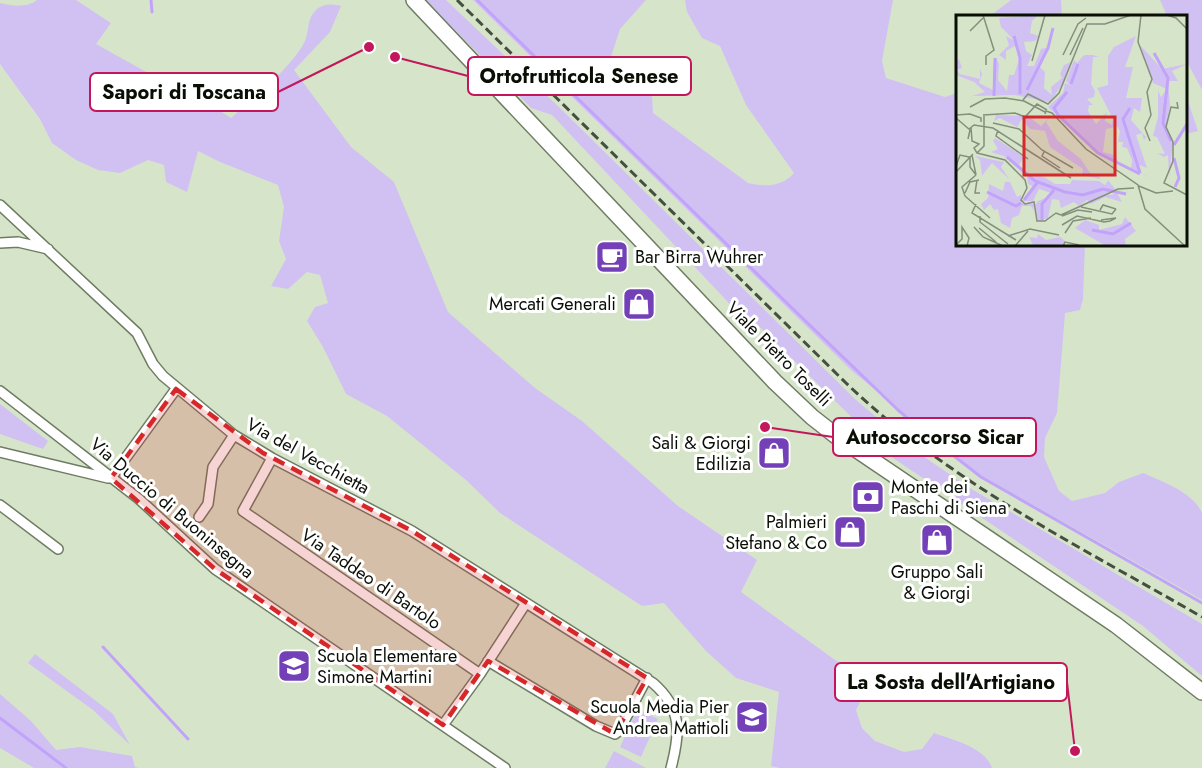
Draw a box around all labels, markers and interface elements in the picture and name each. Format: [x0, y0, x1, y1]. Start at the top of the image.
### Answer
inset map [956, 15, 1187, 246]
callout: Ortofrutticola Senese [468, 57, 691, 95]
text: Ortofrutticola Senese [480, 62, 679, 91]
callout: Sapori di Toscana [90, 73, 278, 111]
text: Sapori di Toscana [102, 78, 266, 107]
cafe icon: Bar Birra Wuhrer [594, 239, 630, 275]
place label: Bar Birra Wuhrer [635, 244, 764, 270]
shop icon: Mercati Generali [621, 286, 657, 322]
place label: Mercati Generali [489, 291, 616, 317]
street label: Viale Pietro Toselli [721, 296, 837, 412]
street label: Via del Vecchietta [242, 411, 374, 501]
callout: Autosoccorso Sicar [833, 418, 1036, 456]
text: Autosoccorso Sicar [845, 423, 1025, 452]
place label: Sali & Giorgi Edilizia [651, 430, 751, 477]
street label: Via Duccio di Buoninsegna [84, 431, 260, 585]
shop icon: Sali & Giorgi Edilizia [756, 435, 792, 471]
place label: Monte dei Paschi di Siena [891, 474, 1007, 521]
bank icon: Monte dei Paschi di Siena [850, 479, 886, 515]
place label: Palmieri Stefano & Co [725, 509, 827, 556]
shop icon: Palmieri Stefano & Co [832, 514, 868, 550]
street label: Via Taddeo di Bartolo [296, 522, 446, 636]
shop icon: Gruppo Sali & Giorgi [919, 522, 955, 558]
place label: Gruppo Sali & Giorgi [891, 559, 983, 606]
place label: Scuola Elementare Simone Martini [317, 643, 457, 690]
school or university icon: Scuola Elementare Simone Martini [276, 648, 312, 684]
callout: La Sosta dell'Artigiano [835, 663, 1067, 701]
text: La Sosta dell'Artigiano [847, 668, 1055, 697]
place label: Scuola Media Pier Andrea Mattioli [590, 694, 730, 741]
school or university icon: Scuola Media Pier Andrea Mattioli [734, 699, 770, 735]

